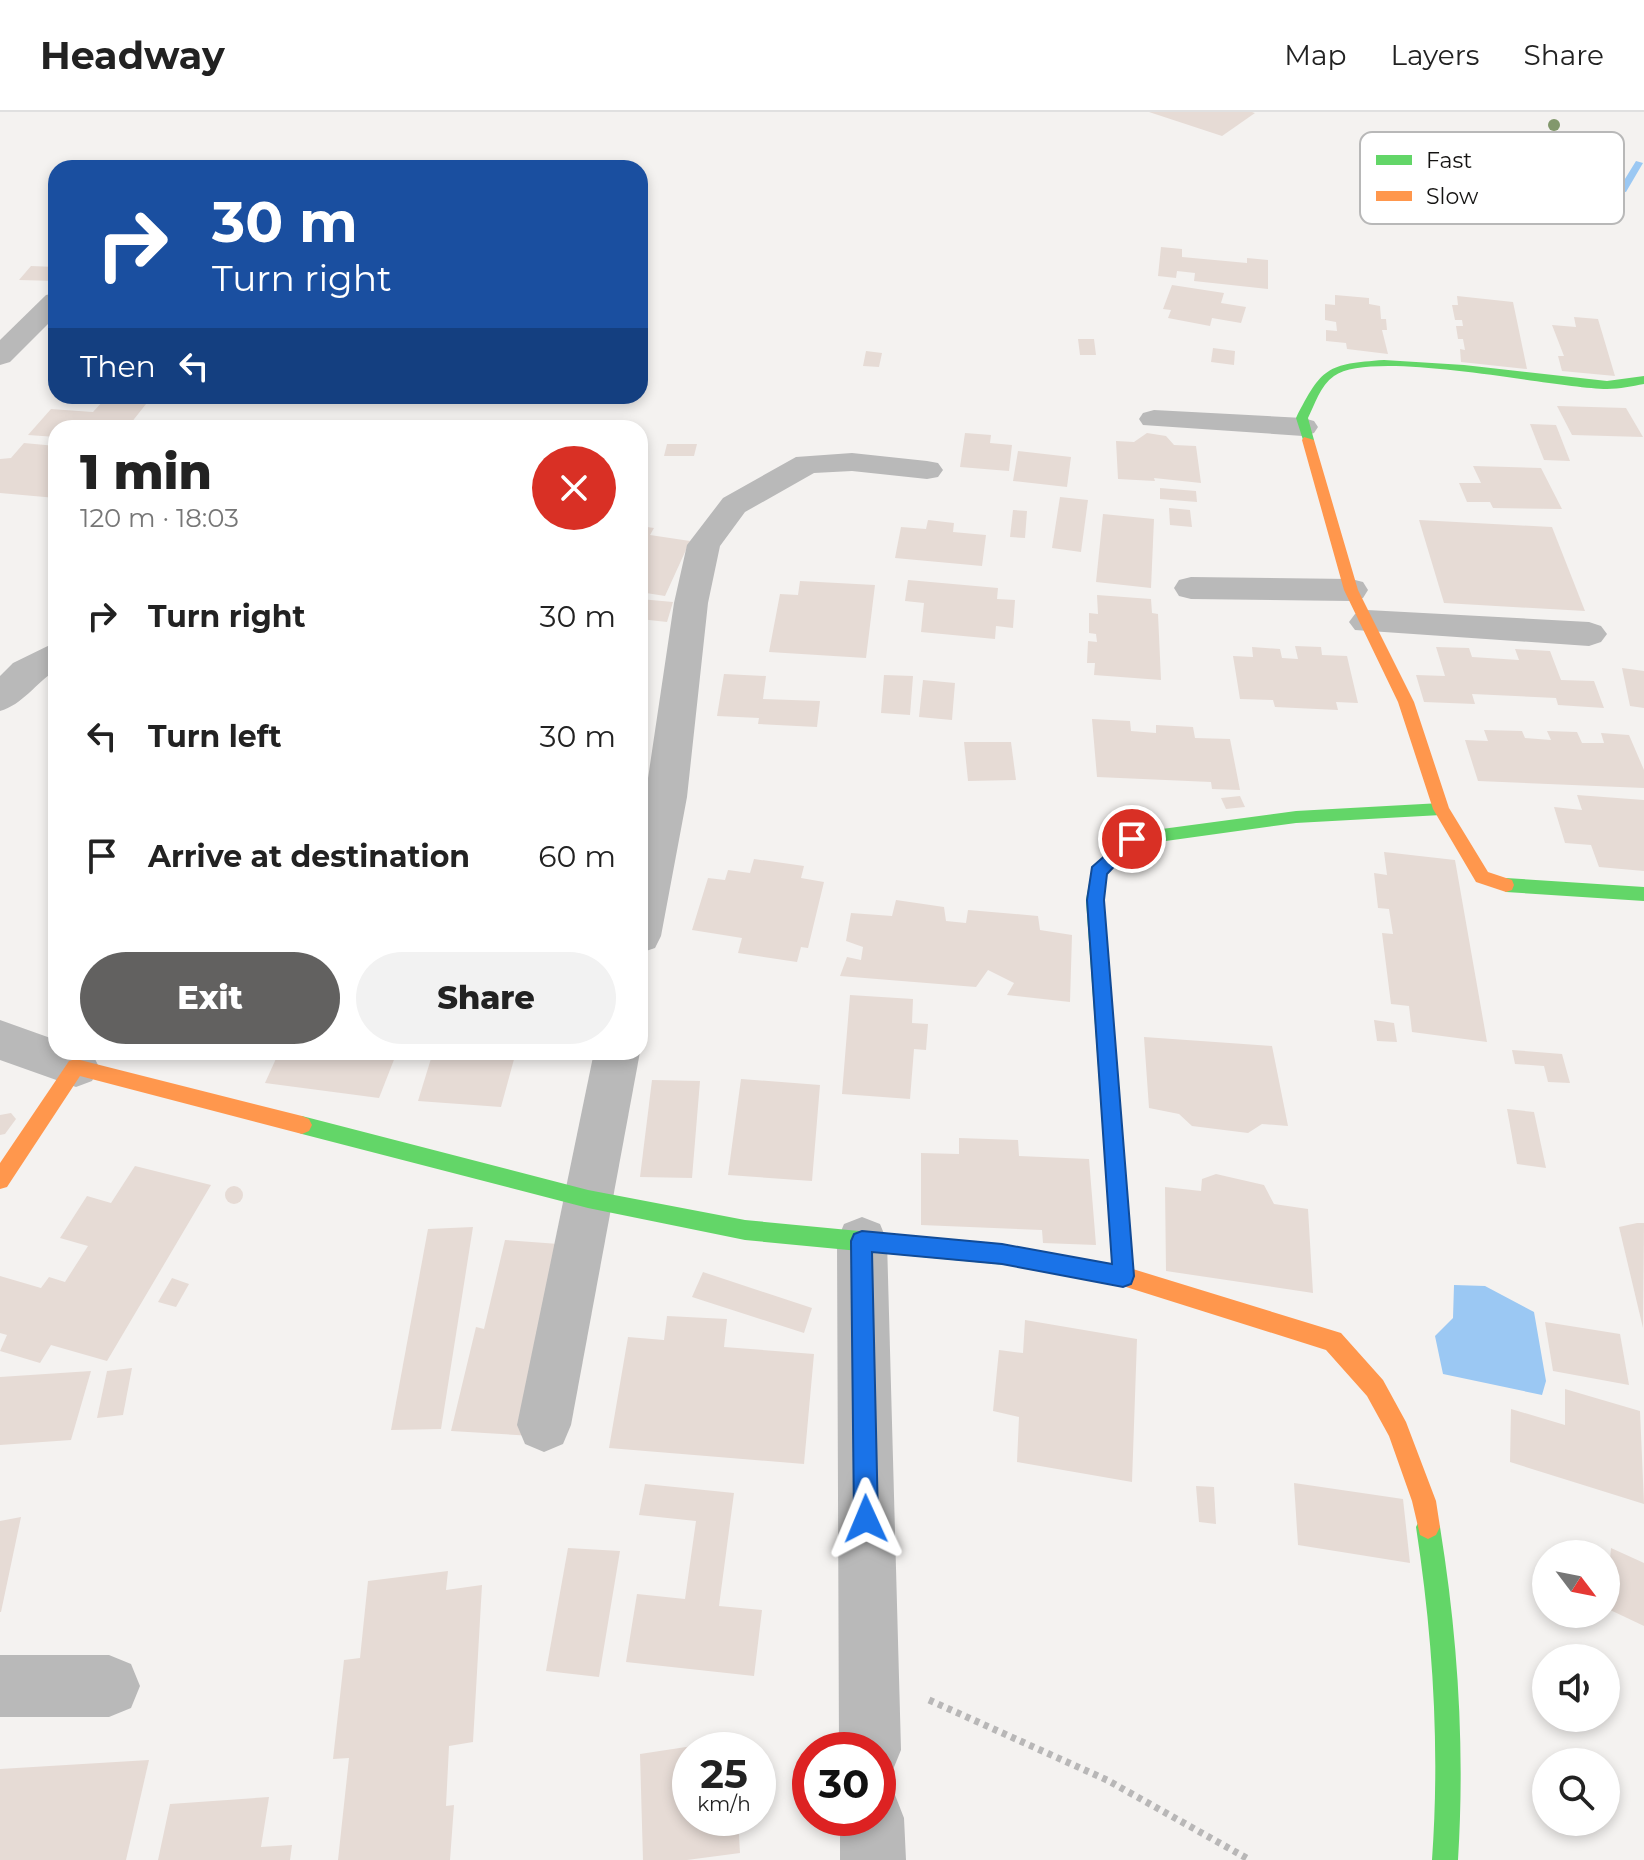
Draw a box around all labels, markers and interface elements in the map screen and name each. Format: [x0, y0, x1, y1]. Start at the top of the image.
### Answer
text: Headway [40, 32, 225, 79]
text: Map [1284, 38, 1347, 72]
text: Layers [1391, 38, 1480, 72]
text: Share [1524, 38, 1604, 72]
legend [1360, 132, 1624, 224]
text: Fast [1426, 147, 1472, 174]
text: Slow [1426, 183, 1479, 210]
text: 30 m [212, 188, 358, 256]
icon: right [80, 192, 184, 296]
text: Turn right [212, 256, 392, 300]
icon: left [172, 344, 216, 388]
text: Then [80, 348, 156, 385]
text: 1 min [80, 443, 212, 501]
button: close [532, 446, 616, 530]
text: 120 m · 18:03 [80, 502, 239, 534]
icon: right [80, 594, 124, 638]
text: Turn right [148, 598, 305, 635]
text: 30 m [540, 598, 616, 635]
icon: left [80, 714, 124, 758]
text: Turn left [148, 718, 281, 755]
text: 30 m [540, 718, 616, 755]
pin [1098, 805, 1166, 873]
icon: arrive [1110, 817, 1154, 861]
icon: arrive [80, 834, 124, 878]
text: Arrive at destination [148, 838, 470, 875]
text: 60 m [538, 838, 616, 875]
button: Exit [80, 952, 340, 1044]
button: Share [356, 952, 616, 1044]
position arrow [824, 1477, 908, 1561]
north arrow [1532, 1540, 1620, 1628]
map controls [1532, 1540, 1620, 1836]
button: sound [1532, 1644, 1620, 1732]
speed limit sign: 30 [792, 1732, 896, 1836]
button: search [1532, 1748, 1620, 1836]
text: 25 [700, 1749, 748, 1798]
text: km/h [697, 1792, 751, 1816]

